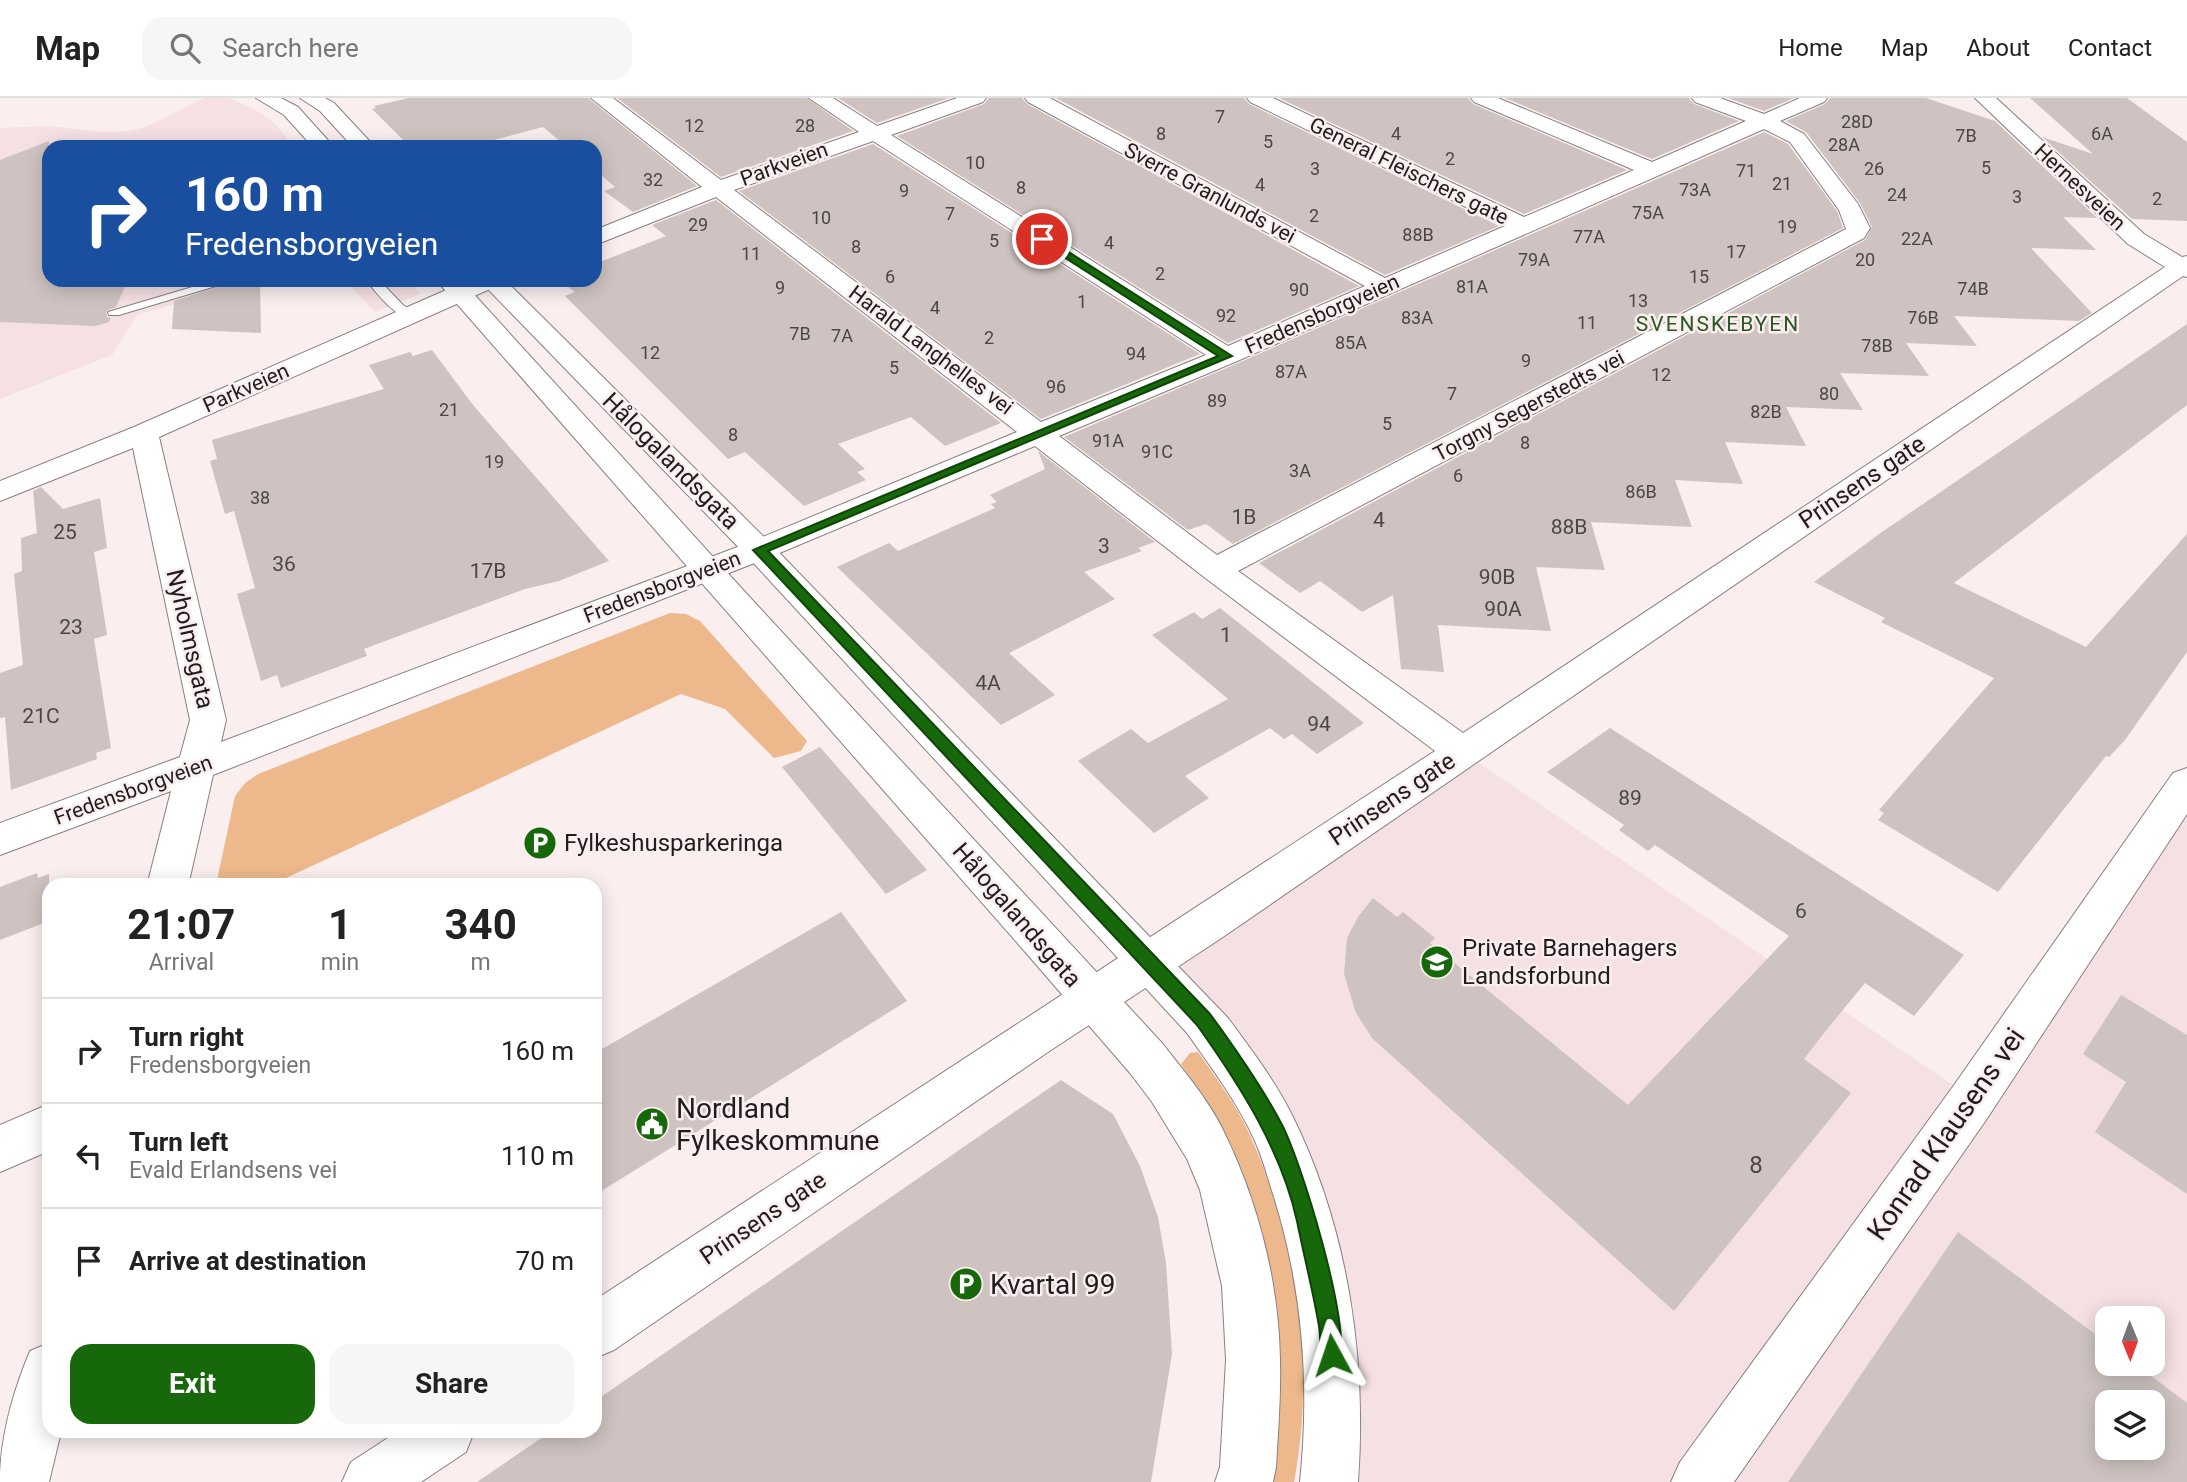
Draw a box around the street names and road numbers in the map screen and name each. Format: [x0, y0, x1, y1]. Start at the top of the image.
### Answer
street label: General Fleischers gate [1306, 112, 1512, 230]
street label: Parkveien [737, 137, 831, 191]
street label: Sverre Granlunds vei [1120, 138, 1300, 248]
street label: Hernesveien [2029, 139, 2131, 235]
street label: Fredensborgveien [1241, 269, 1403, 359]
street label: Harald Langhelles vei [844, 280, 1018, 420]
street label: Torgny Segerstedts vei [1430, 346, 1628, 466]
street label: Parkveien [199, 358, 293, 418]
street label: Hålogalandsgata [597, 387, 745, 535]
street label: Prinsens gate [1794, 430, 1930, 534]
street label: Fredensborgveien [580, 546, 744, 628]
street label: Nyholmsgata [160, 567, 220, 711]
street label: Prinsens gate [1324, 747, 1460, 851]
street label: Fredensborgveien [51, 750, 215, 830]
street label: Hålogalandsgata [947, 837, 1087, 993]
street label: Konrad Klausens vei [1860, 1021, 2032, 1247]
street label: Prinsens gate [695, 1166, 831, 1270]

